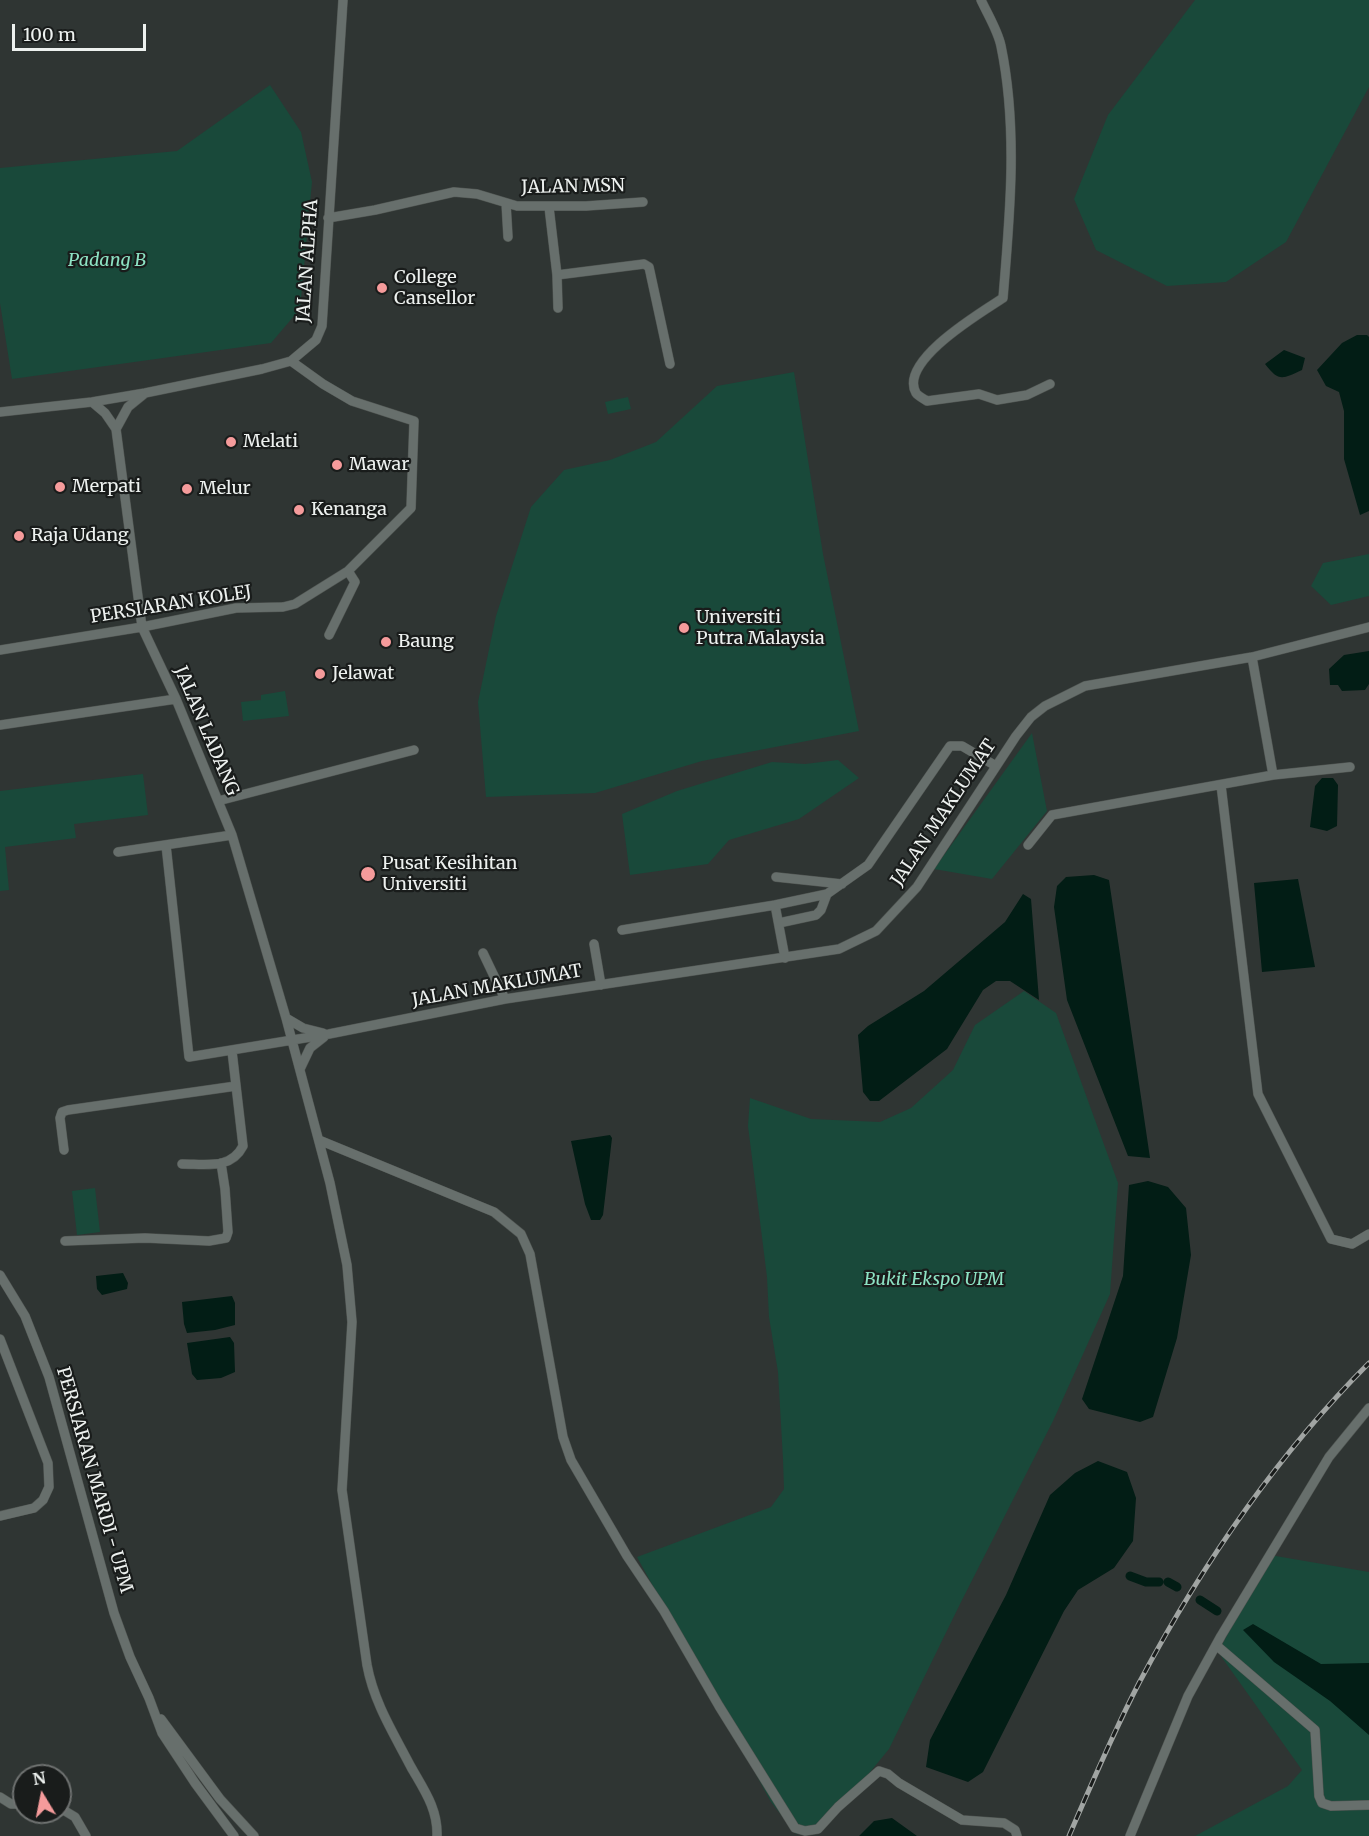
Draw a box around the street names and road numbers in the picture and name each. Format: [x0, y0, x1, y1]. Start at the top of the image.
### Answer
street label: JALAN MSN [521, 175, 625, 199]
street label: JALAN ALPHA [293, 199, 323, 323]
street label: PERSIARAN KOLEJ [89, 582, 253, 628]
street label: JALAN LADANG [169, 663, 243, 799]
street label: JALAN MAKLUMAT [887, 736, 1001, 890]
street label: JALAN MAKLUMAT [410, 960, 584, 1012]
street label: PERSIARAN MARDI - UPM [51, 1365, 137, 1595]

